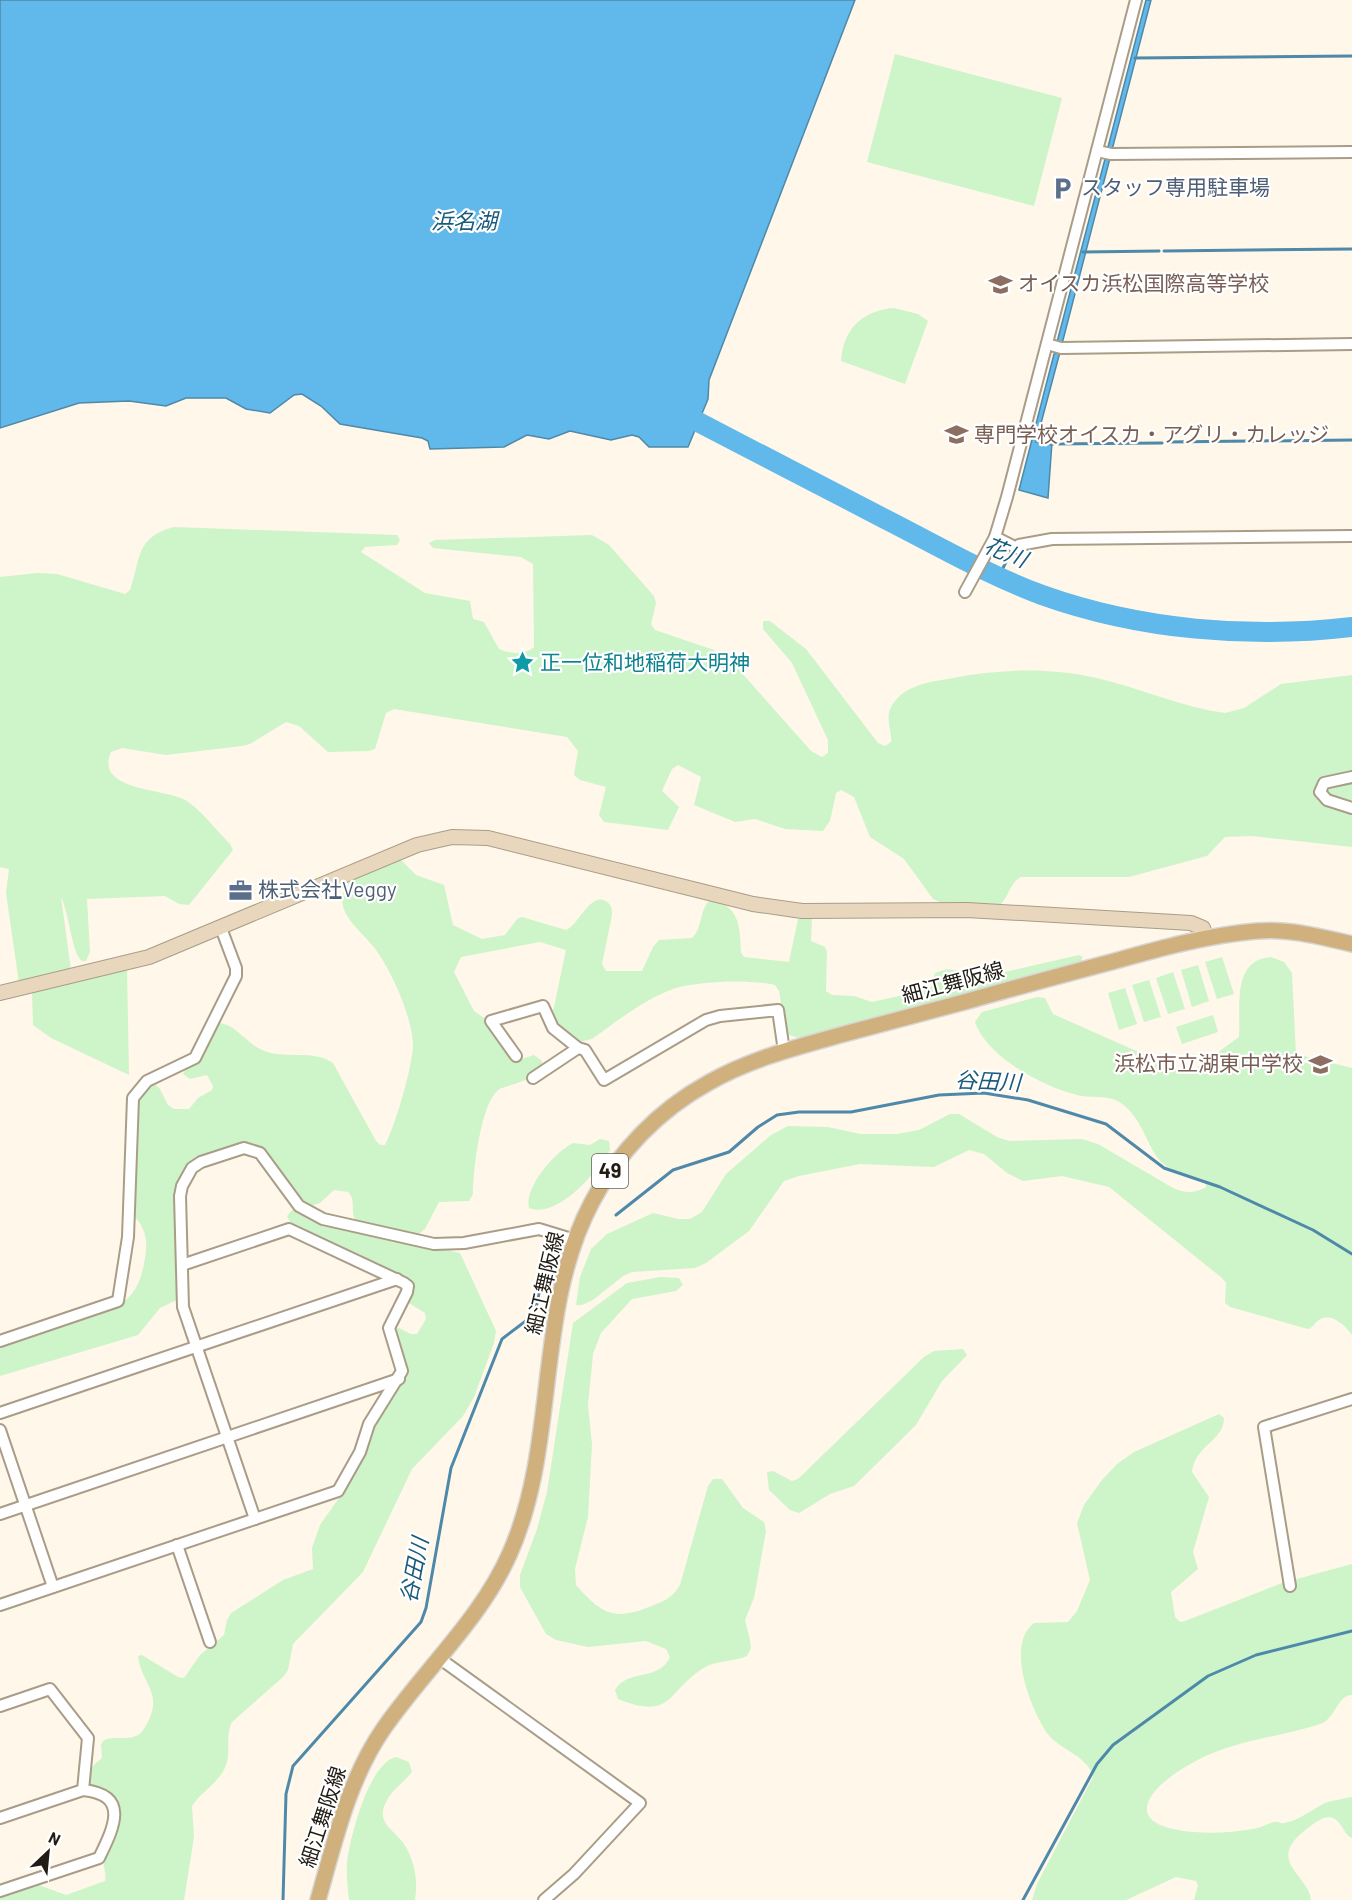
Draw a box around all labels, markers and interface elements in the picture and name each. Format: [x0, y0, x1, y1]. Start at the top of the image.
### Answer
place label: スタッフ専用駐車場 [1081, 174, 1270, 199]
parking icon: スタッフ専用駐車場 [1050, 175, 1076, 201]
water label: 浜名湖 [431, 207, 500, 233]
place label: オイスカ浜松国際高等学校 [1018, 270, 1269, 295]
school or university icon: オイスカ浜松国際高等学校 [987, 271, 1013, 297]
place label: 専門学校オイスカ・アグリ・カレッジ [974, 421, 1329, 446]
school or university icon: 専門学校オイスカ・アグリ・カレッジ [943, 422, 969, 448]
water label: 花川 [981, 531, 1033, 572]
place label: 正一位和地稲荷大明神 [540, 649, 750, 674]
place icon: 正一位和地稲荷大明神 [509, 650, 535, 676]
place label: 株式会社Veggy [258, 876, 397, 901]
office icon: 株式会社Veggy [227, 877, 253, 903]
street label: 細江舞阪線 [899, 956, 1007, 1007]
place label: 浜松市立湖東中学校 [1114, 1050, 1303, 1075]
school or university icon: 浜松市立湖東中学校 [1308, 1051, 1334, 1077]
water label: 谷田川 [954, 1065, 1024, 1095]
road number: 49 [592, 1154, 628, 1188]
street label: 細江舞阪線 [520, 1229, 568, 1337]
water label: 谷田川 [394, 1533, 432, 1605]
street label: 細江舞阪線 [293, 1763, 350, 1870]
north arrow [18, 1822, 78, 1882]
text: N [46, 1827, 64, 1849]

